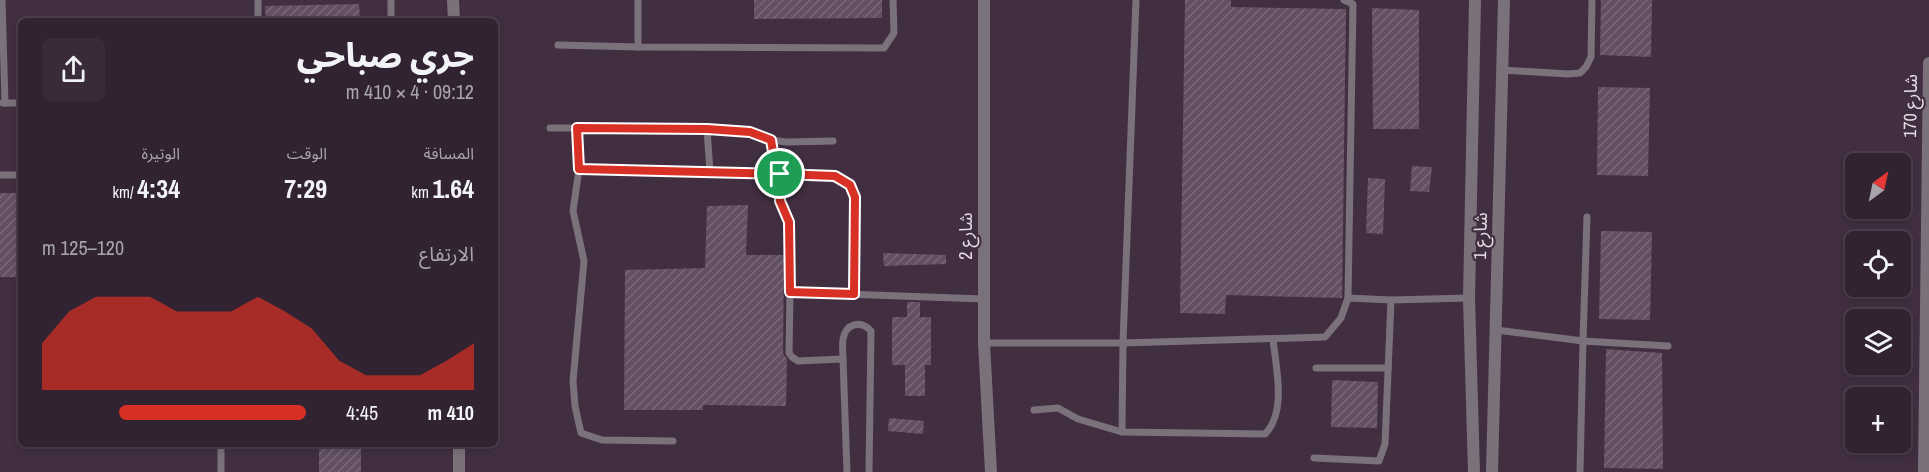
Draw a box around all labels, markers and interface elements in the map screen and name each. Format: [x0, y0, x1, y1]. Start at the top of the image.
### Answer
text: جري صباحي [297, 33, 474, 77]
button: share [42, 38, 105, 101]
street label: شارع 170 [1897, 74, 1925, 138]
text: 09:12 · 4 × 410 m [346, 78, 474, 105]
text: الوتيرة [142, 142, 180, 164]
text: الوقت [287, 142, 327, 164]
text: المسافة [424, 142, 474, 164]
pin [754, 148, 805, 199]
north arrow [1845, 153, 1911, 219]
map controls [1845, 153, 1911, 453]
icon: arrive [763, 157, 796, 190]
text: 4:34 [137, 171, 180, 206]
text: 7:29 [284, 171, 327, 206]
text: 1.64 [433, 171, 474, 206]
text: /km [113, 181, 137, 203]
text: km [411, 181, 433, 203]
street label: شارع 2 [953, 212, 980, 260]
street label: شارع 1 [1467, 212, 1495, 260]
button: locate [1845, 231, 1911, 297]
text: 120–125 m [42, 234, 124, 261]
text: الارتفاع [419, 240, 474, 267]
button: layers [1845, 309, 1911, 375]
button: + [1845, 387, 1911, 453]
text: 4:45 [346, 399, 378, 426]
text: 410 m [427, 399, 474, 426]

